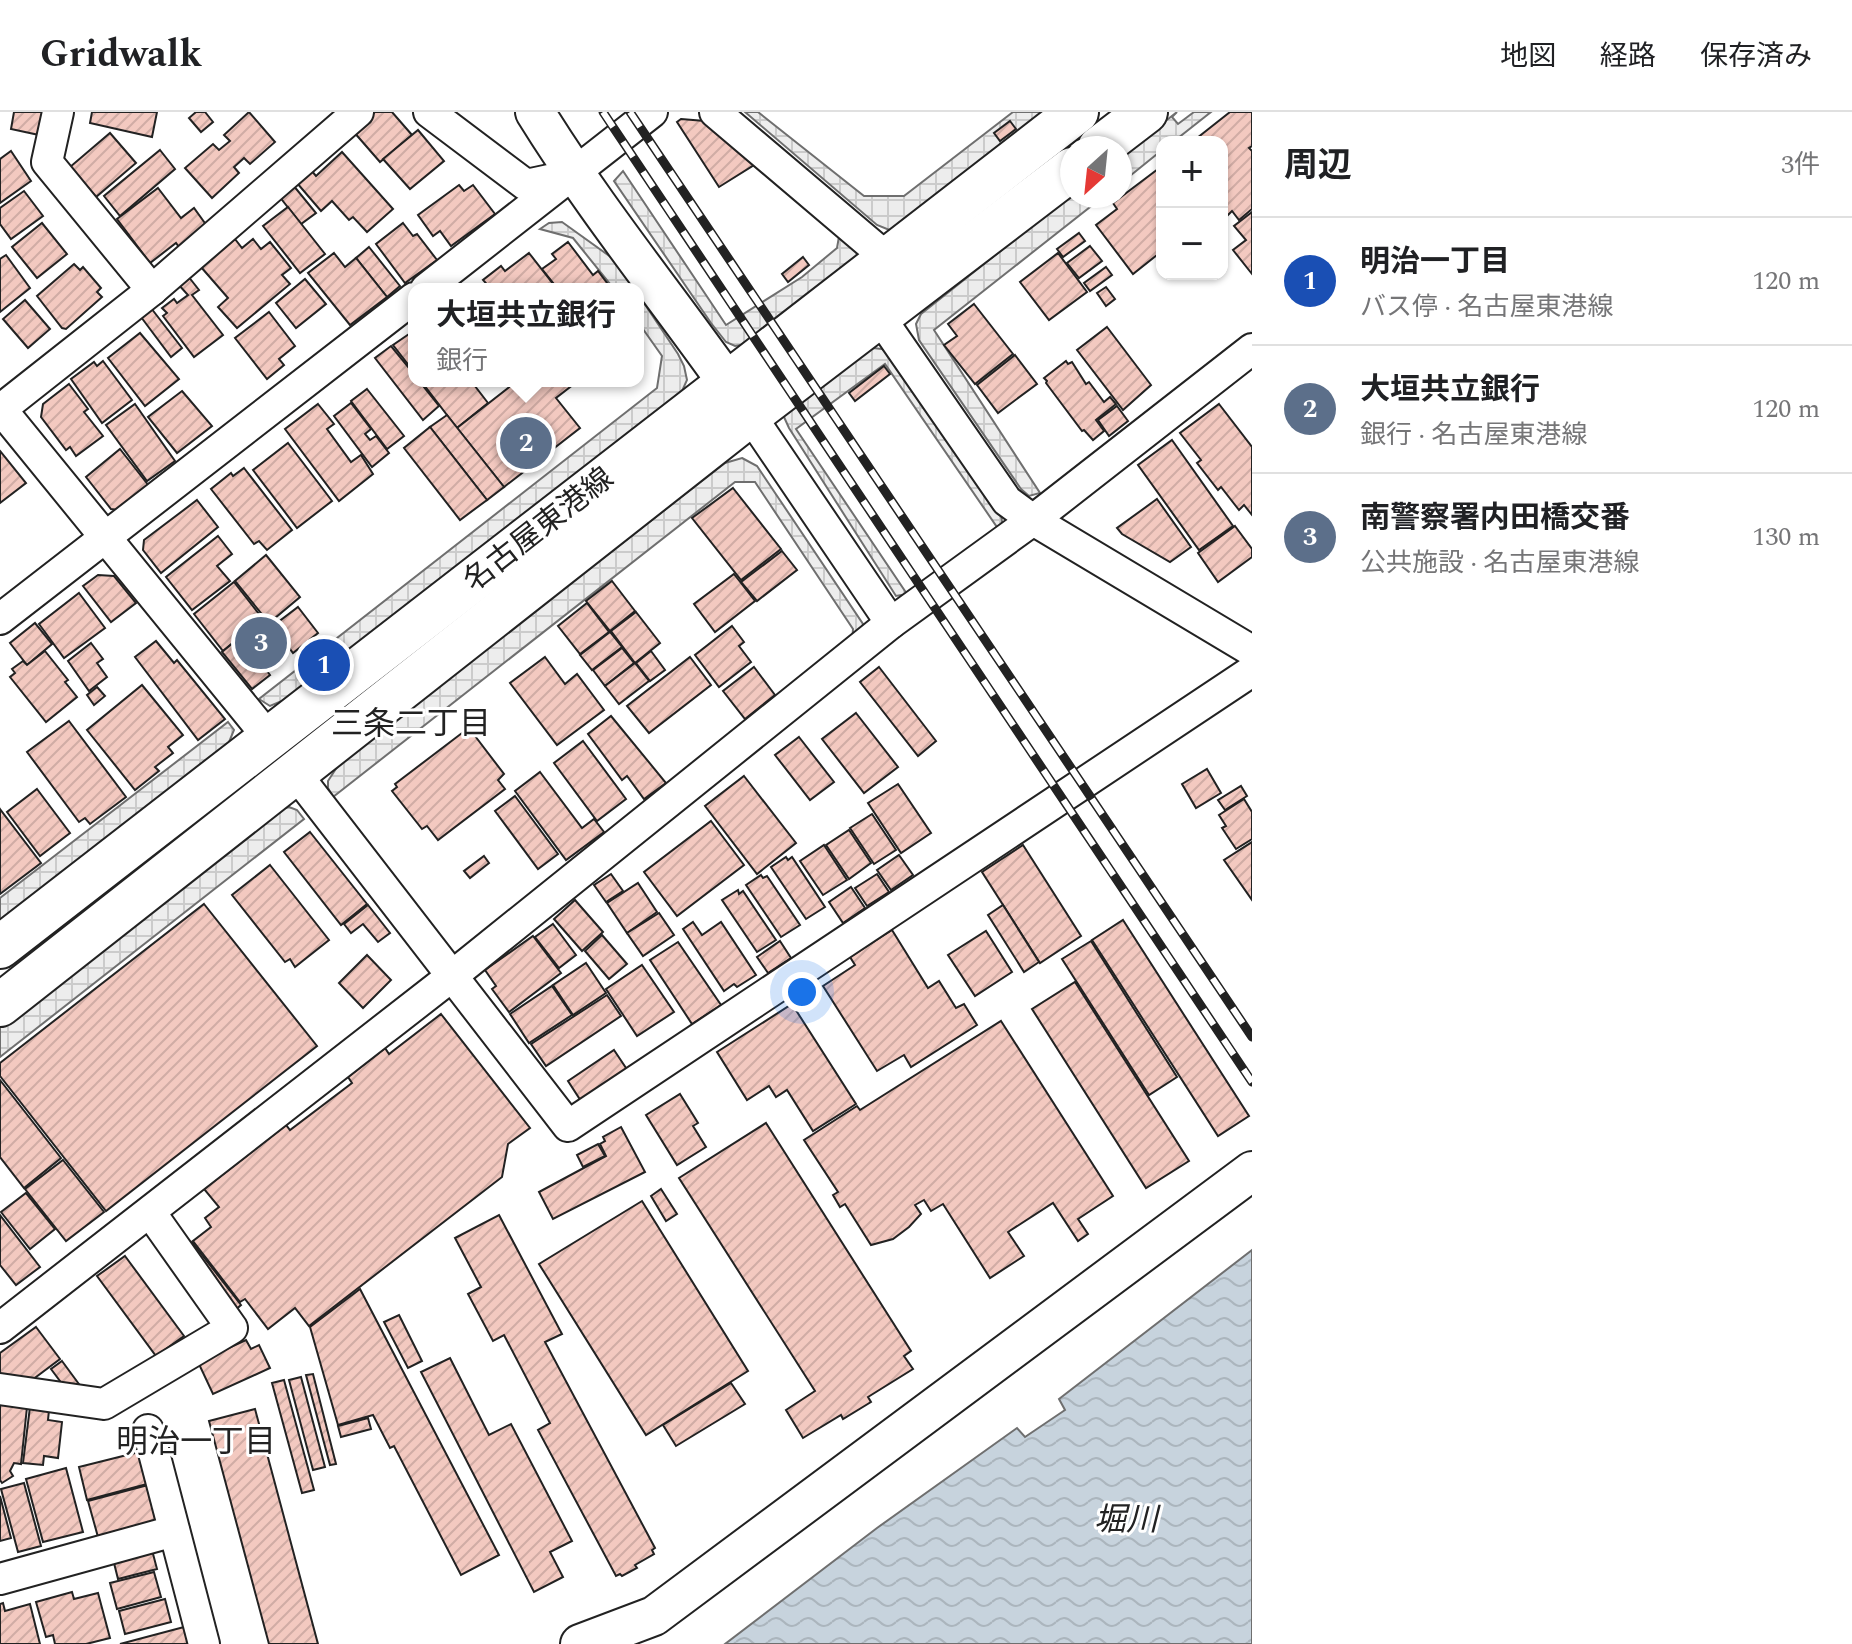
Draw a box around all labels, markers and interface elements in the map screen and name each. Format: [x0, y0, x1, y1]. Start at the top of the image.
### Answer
text: Gridwalk [40, 26, 202, 84]
text: 地図 [1500, 35, 1556, 78]
text: 経路 [1600, 35, 1656, 78]
text: 保存済み [1700, 35, 1812, 78]
north arrow [1060, 136, 1132, 208]
map controls [1156, 136, 1228, 280]
button: + [1156, 136, 1228, 208]
text: 周辺 [1284, 140, 1352, 192]
text: 3件 [1781, 145, 1820, 185]
button: − [1156, 208, 1228, 280]
text: 明治一丁目 [1360, 239, 1510, 285]
text: 1 [1303, 261, 1317, 301]
text: 120 m [1752, 261, 1820, 301]
popup [408, 283, 644, 387]
text: バス停 · 名古屋東港線 [1360, 287, 1614, 327]
text: 大垣共立銀行 [436, 293, 616, 339]
text: 銀行 [436, 341, 488, 381]
text: 大垣共立銀行 [1360, 367, 1540, 413]
text: 2 [1303, 389, 1317, 429]
text: 120 m [1752, 389, 1820, 429]
pin: 2 [500, 413, 552, 473]
text: 銀行 · 名古屋東港線 [1360, 415, 1588, 455]
street label: 名古屋東港線 [454, 456, 624, 603]
text: 南警察署内田橋交番 [1360, 495, 1630, 541]
text: 3 [1303, 517, 1317, 557]
text: 130 m [1752, 517, 1820, 557]
text: 公共施設 · 名古屋東港線 [1360, 543, 1640, 583]
pin: 3 [235, 613, 287, 673]
pin: 1 [298, 635, 350, 695]
district label: 三条二丁目 [331, 700, 491, 749]
your location [782, 972, 822, 1012]
district label: 明治一丁目 [116, 1418, 276, 1467]
water label: 堀川 [1094, 1496, 1161, 1545]

